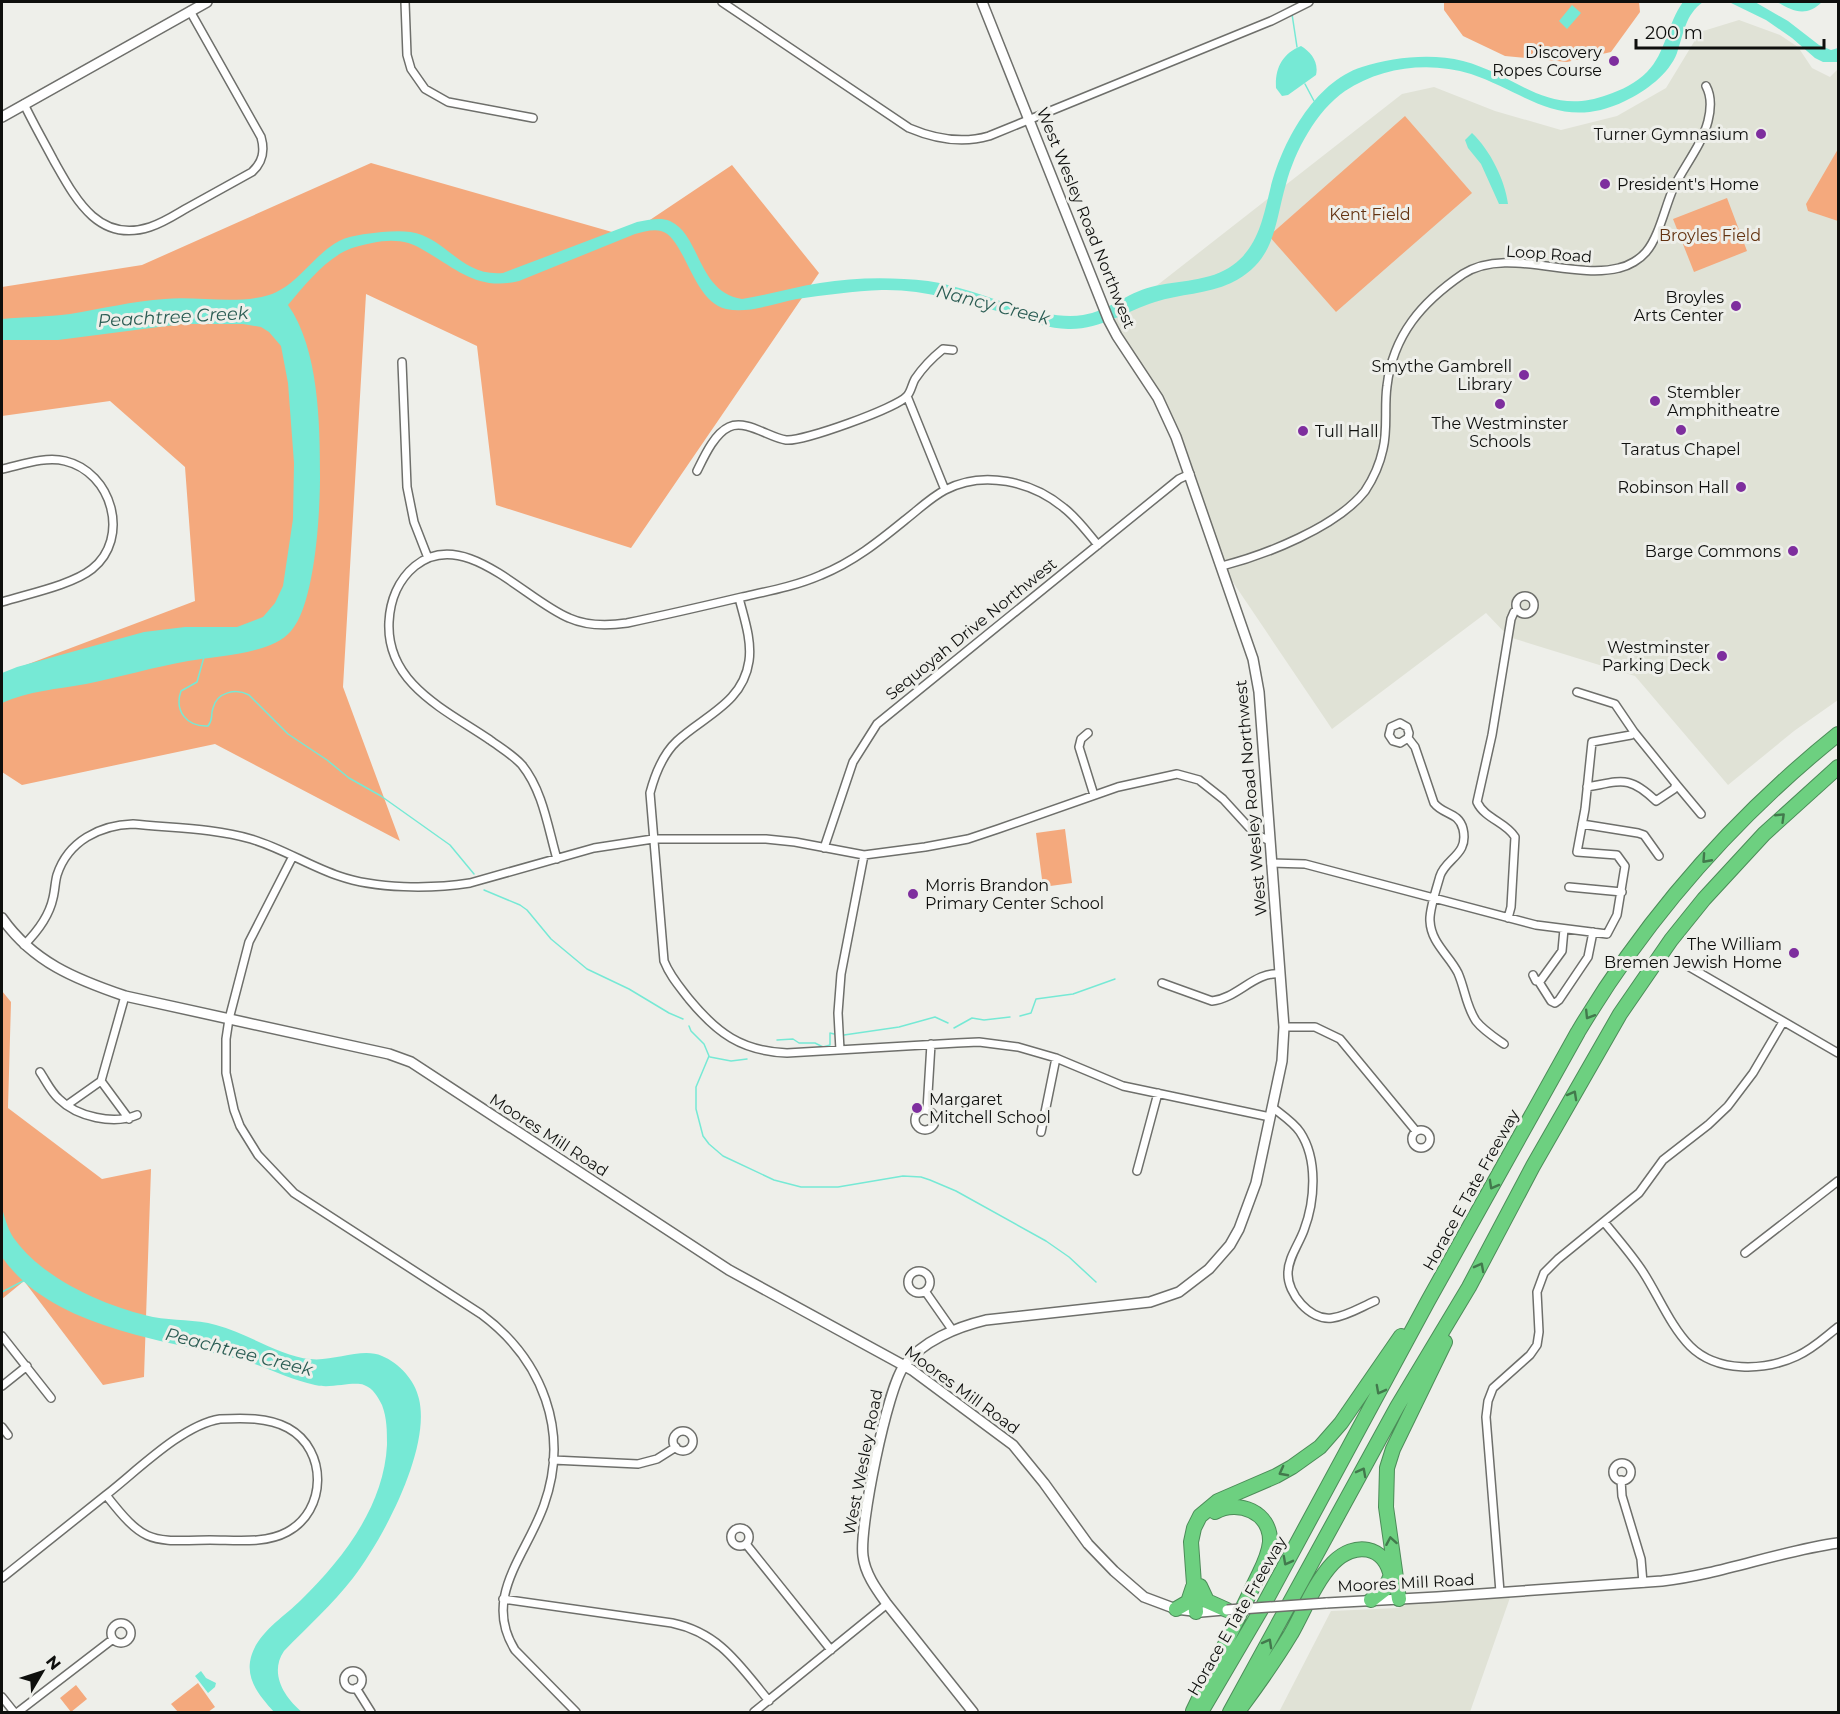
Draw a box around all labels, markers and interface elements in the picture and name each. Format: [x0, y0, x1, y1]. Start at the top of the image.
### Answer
scale bar [1636, 12, 1824, 50]
text: 200 m [1645, 22, 1703, 44]
place label: Discovery Ropes Course [1492, 43, 1602, 80]
marker: Discovery Ropes Course [1607, 54, 1621, 68]
street label: West Wesley Road Northwest [1033, 105, 1139, 332]
place label: Turner Gymnasium [1594, 125, 1749, 144]
marker: Turner Gymnasium [1754, 127, 1768, 141]
place label: President's Home [1617, 175, 1759, 194]
marker: President's Home [1598, 177, 1612, 191]
park label: Kent Field [1329, 205, 1411, 224]
park label: Broyles Field [1659, 226, 1761, 245]
street label: Loop Road [1505, 242, 1593, 266]
water label: Nancy Creek [934, 280, 1053, 330]
place label: Broyles Arts Center [1634, 288, 1724, 325]
marker: Broyles Arts Center [1729, 299, 1743, 313]
water label: Peachtree Creek [97, 302, 250, 332]
place label: Smythe Gambrell Library [1371, 357, 1512, 394]
marker: Smythe Gambrell Library [1517, 368, 1531, 382]
place label: Stembler Amphitheatre [1667, 383, 1780, 420]
marker: Stembler Amphitheatre [1648, 394, 1662, 408]
marker: The Westminster Schools [1493, 397, 1507, 411]
place label: The Westminster Schools [1432, 414, 1568, 451]
place label: Tull Hall [1315, 422, 1379, 441]
marker: Taratus Chapel [1674, 423, 1688, 437]
marker: Tull Hall [1296, 424, 1310, 438]
place label: Taratus Chapel [1621, 440, 1741, 459]
place label: Robinson Hall [1618, 478, 1729, 497]
marker: Robinson Hall [1734, 480, 1748, 494]
place label: Barge Commons [1645, 542, 1781, 561]
marker: Barge Commons [1786, 544, 1800, 558]
street label: Sequoyah Drive Northwest [882, 554, 1061, 704]
place label: Westminster Parking Deck [1602, 638, 1710, 675]
marker: Westminster Parking Deck [1715, 649, 1729, 663]
street label: West Wesley Road Northwest [1231, 679, 1271, 917]
one-way arrow [1775, 813, 1785, 824]
one-way arrow [1702, 852, 1713, 863]
place label: Morris Brandon Primary Center School [925, 876, 1104, 913]
marker: Morris Brandon Primary Center School [906, 887, 920, 901]
place label: The William Bremen Jewish Home [1604, 935, 1782, 972]
marker: The William Bremen Jewish Home [1787, 946, 1801, 960]
one-way arrow [1584, 1009, 1596, 1019]
street label: Moores Mill Road [486, 1090, 612, 1180]
place label: Margaret Mitchell School [929, 1090, 1051, 1127]
one-way arrow [1566, 1091, 1577, 1101]
marker: Margaret Mitchell School [910, 1101, 924, 1115]
street label: Horace E Tate Freeway [1419, 1106, 1523, 1274]
one-way arrow [1489, 1178, 1500, 1189]
one-way arrow [1473, 1262, 1484, 1273]
water label: Peachtree Creek [163, 1323, 316, 1381]
street label: Moores Mill Road [901, 1342, 1023, 1438]
one-way arrow [1376, 1383, 1387, 1394]
street label: West Wesley Road [840, 1388, 886, 1536]
one-way arrow [1279, 1465, 1289, 1476]
one-way arrow [1355, 1468, 1366, 1478]
street label: Horace E Tate Freeway [1184, 1533, 1291, 1699]
one-way arrow [1386, 1536, 1398, 1546]
one-way arrow [1283, 1555, 1294, 1565]
street label: Moores Mill Road [1337, 1570, 1475, 1596]
one-way arrow [1261, 1639, 1273, 1649]
north arrow [12, 1642, 72, 1702]
text: N [42, 1652, 65, 1674]

